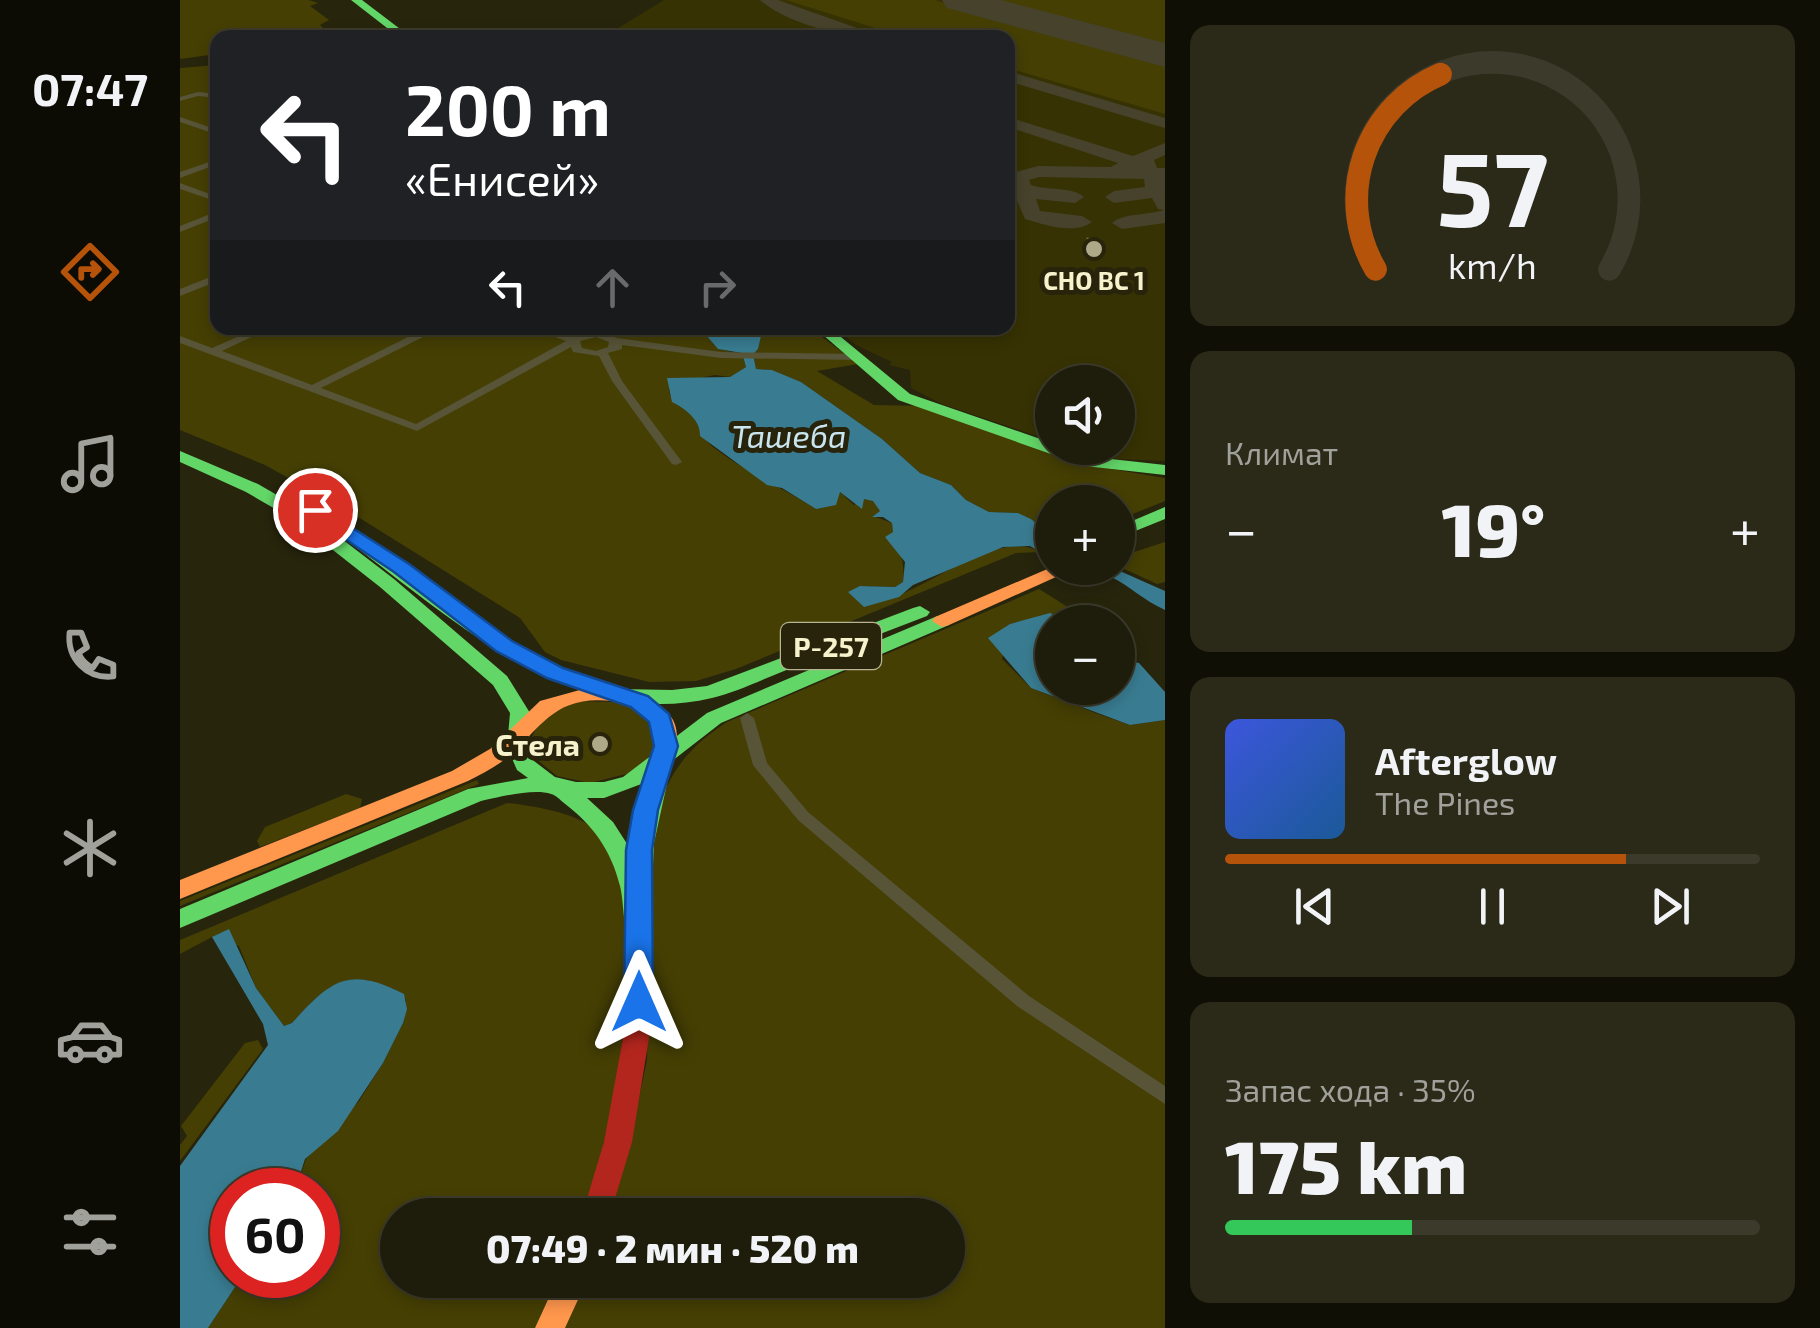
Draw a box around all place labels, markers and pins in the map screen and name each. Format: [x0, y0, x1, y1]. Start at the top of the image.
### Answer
marker: СНО ВС 1 [1083, 238, 1105, 260]
place label: СНО ВС 1 [1043, 265, 1145, 295]
pin [273, 468, 358, 553]
place label: Стела [495, 726, 580, 762]
marker: Стела [589, 733, 611, 755]

